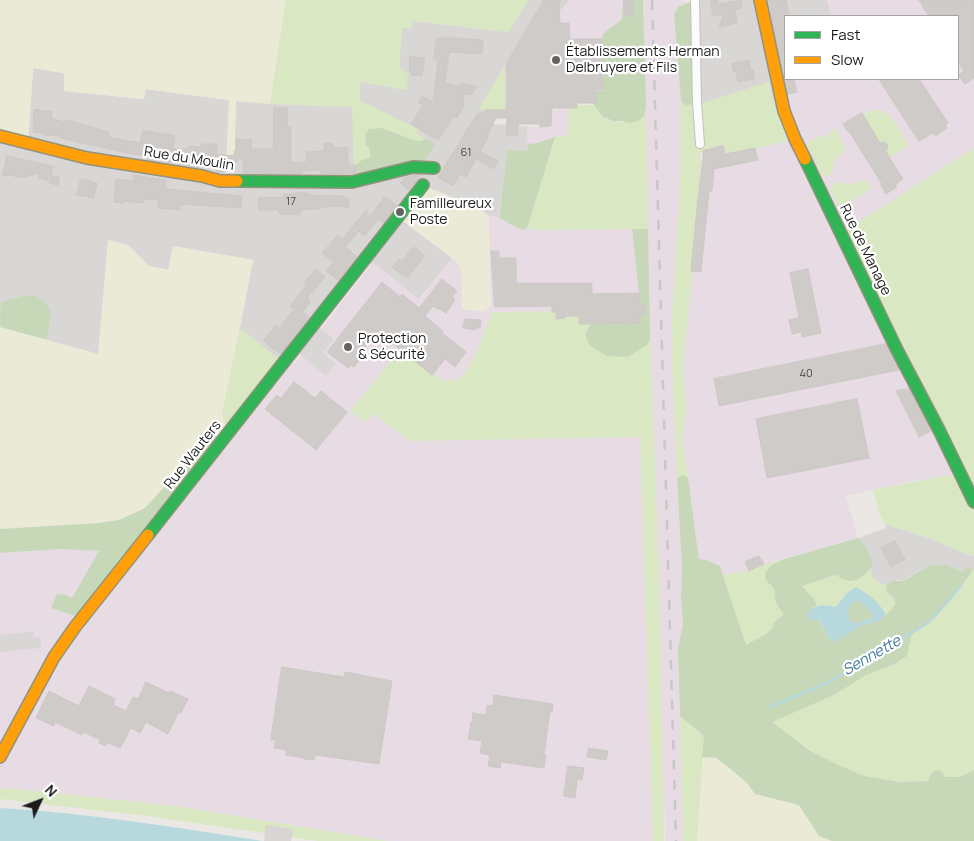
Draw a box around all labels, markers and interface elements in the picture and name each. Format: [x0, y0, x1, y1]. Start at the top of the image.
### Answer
legend [784, 15, 959, 80]
text: Fast [831, 24, 860, 45]
place label: Établissements Herman Delbruyere et Fils [566, 44, 720, 76]
text: Slow [831, 49, 864, 70]
marker: Établissements Herman Delbruyere et Fils [550, 54, 562, 66]
street label: Rue du Moulin [143, 144, 235, 174]
house number: 61 [461, 146, 471, 160]
house number: 17 [286, 195, 296, 209]
place label: Familleureux Poste [410, 196, 492, 228]
street label: Rue de Manage [836, 202, 894, 298]
marker: Familleureux Poste [394, 206, 406, 218]
place label: Protection & Sécurité [358, 331, 426, 364]
marker: Protection & Sécurité [342, 341, 354, 353]
house number: 40 [799, 367, 813, 381]
street label: Rue Wauters [161, 417, 225, 493]
water label: Sennette [840, 632, 904, 680]
north arrow [15, 776, 65, 826]
text: N [41, 780, 62, 801]

